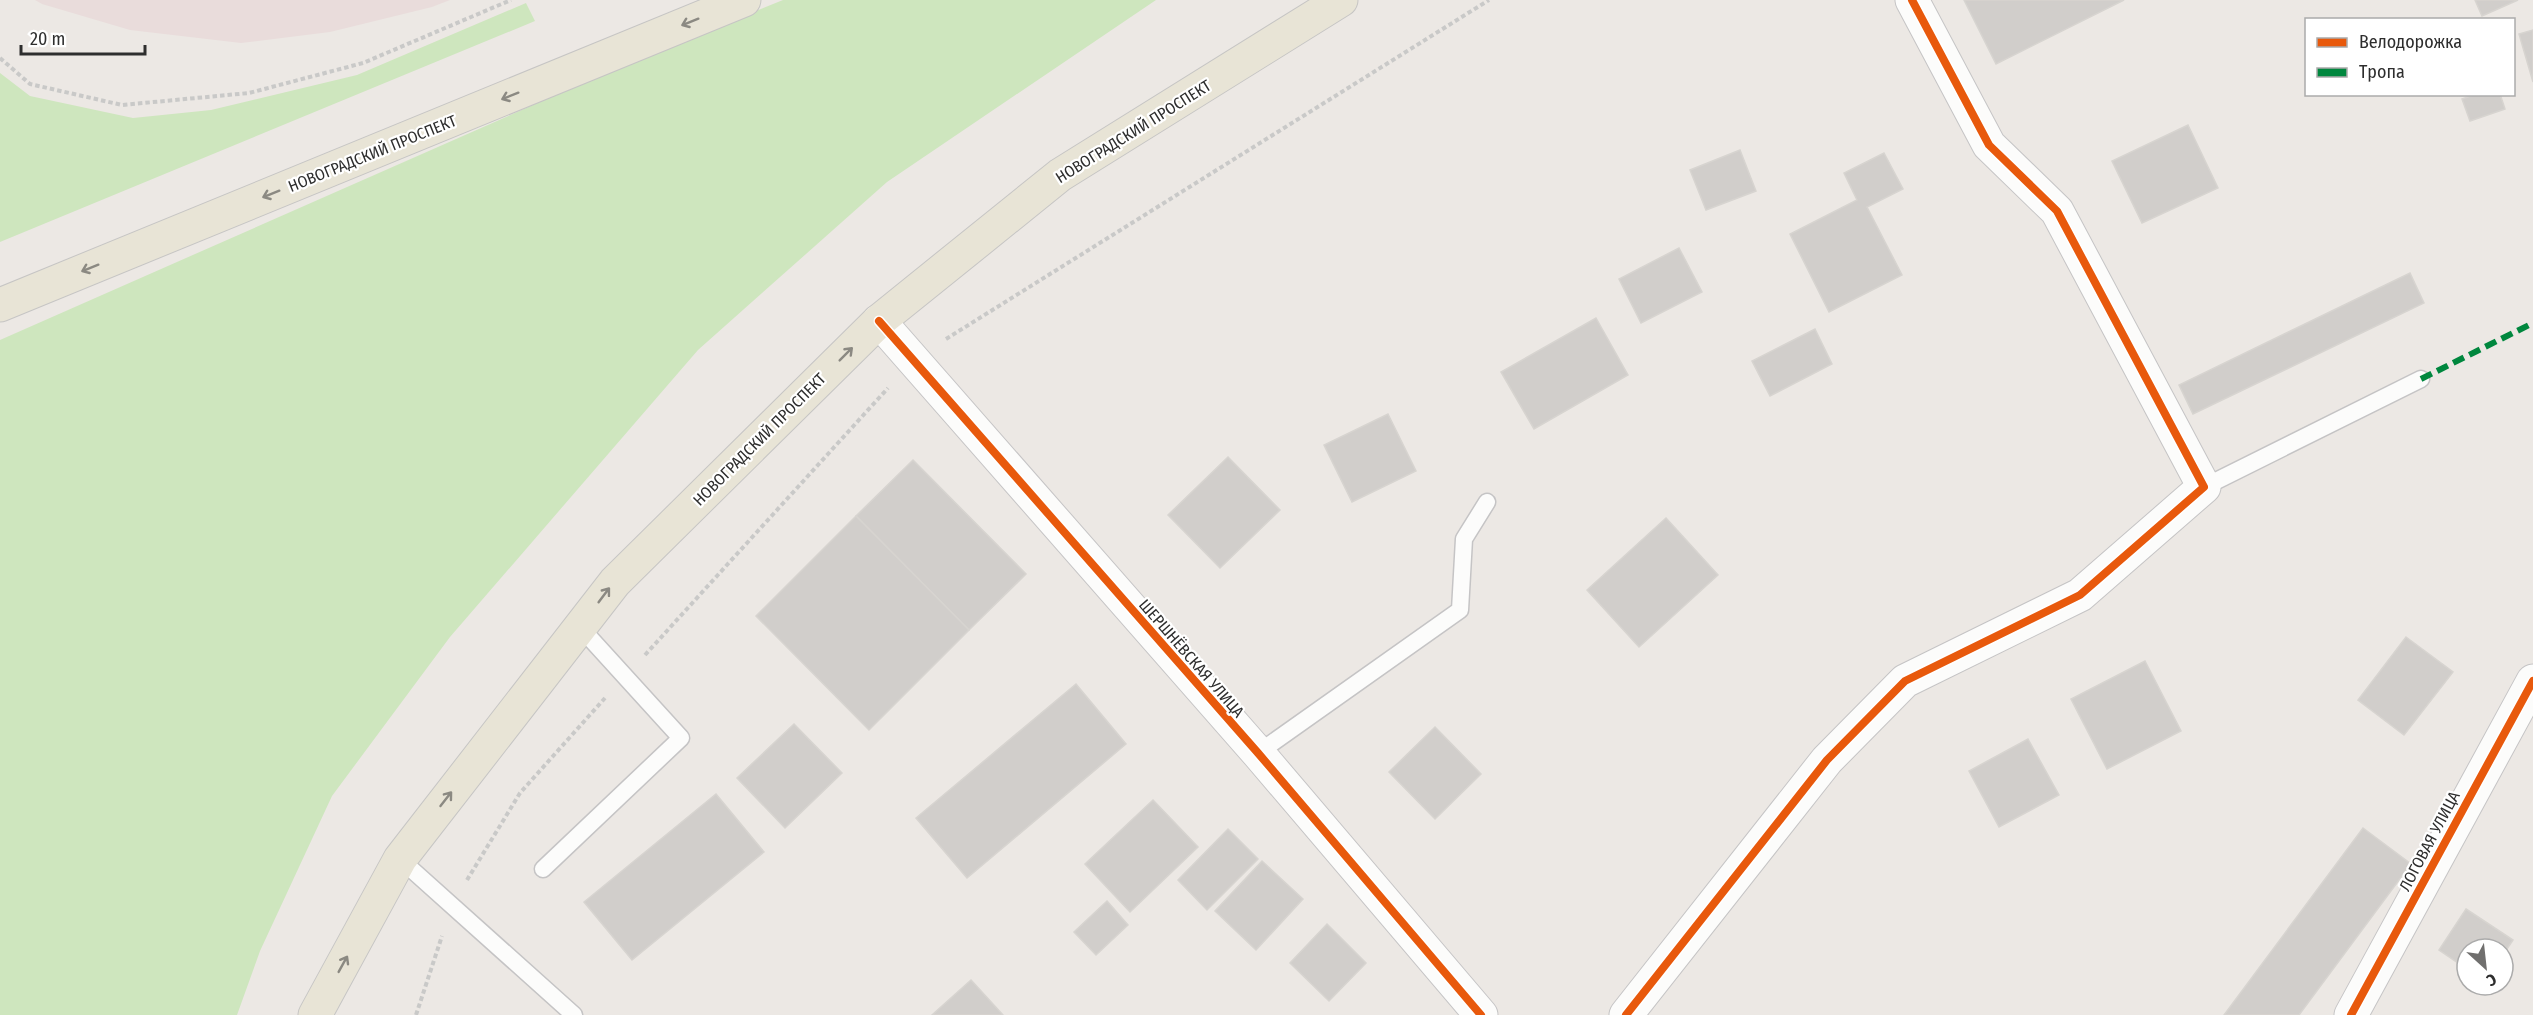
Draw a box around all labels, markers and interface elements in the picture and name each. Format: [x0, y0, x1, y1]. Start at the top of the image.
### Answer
one-way arrow [681, 17, 700, 28]
scale bar [21, 18, 146, 56]
legend [2305, 18, 2515, 96]
text: 20 m [30, 28, 65, 50]
text: Велодорожка [2359, 31, 2462, 53]
text: Тропа [2359, 61, 2405, 83]
street label: НОВОГРАДСКИЙ ПРОСПЕКТ [1052, 75, 1215, 187]
one-way arrow [501, 91, 519, 102]
street label: НОВОГРАДСКИЙ ПРОСПЕКТ [285, 111, 460, 196]
one-way arrow [262, 189, 281, 200]
one-way arrow [82, 263, 100, 274]
one-way arrow [839, 346, 854, 361]
street label: НОВОГРАДСКИЙ ПРОСПЕКТ [689, 369, 830, 510]
one-way arrow [598, 588, 611, 604]
street label: ШЕРШНЁВСКАЯ УЛИЦА [1135, 595, 1249, 722]
street label: ЛОГОВАЯ УЛИЦА [2395, 788, 2464, 894]
one-way arrow [440, 791, 453, 807]
north arrow [2455, 937, 2515, 997]
one-way arrow [338, 955, 349, 973]
text: С [2483, 970, 2500, 991]

